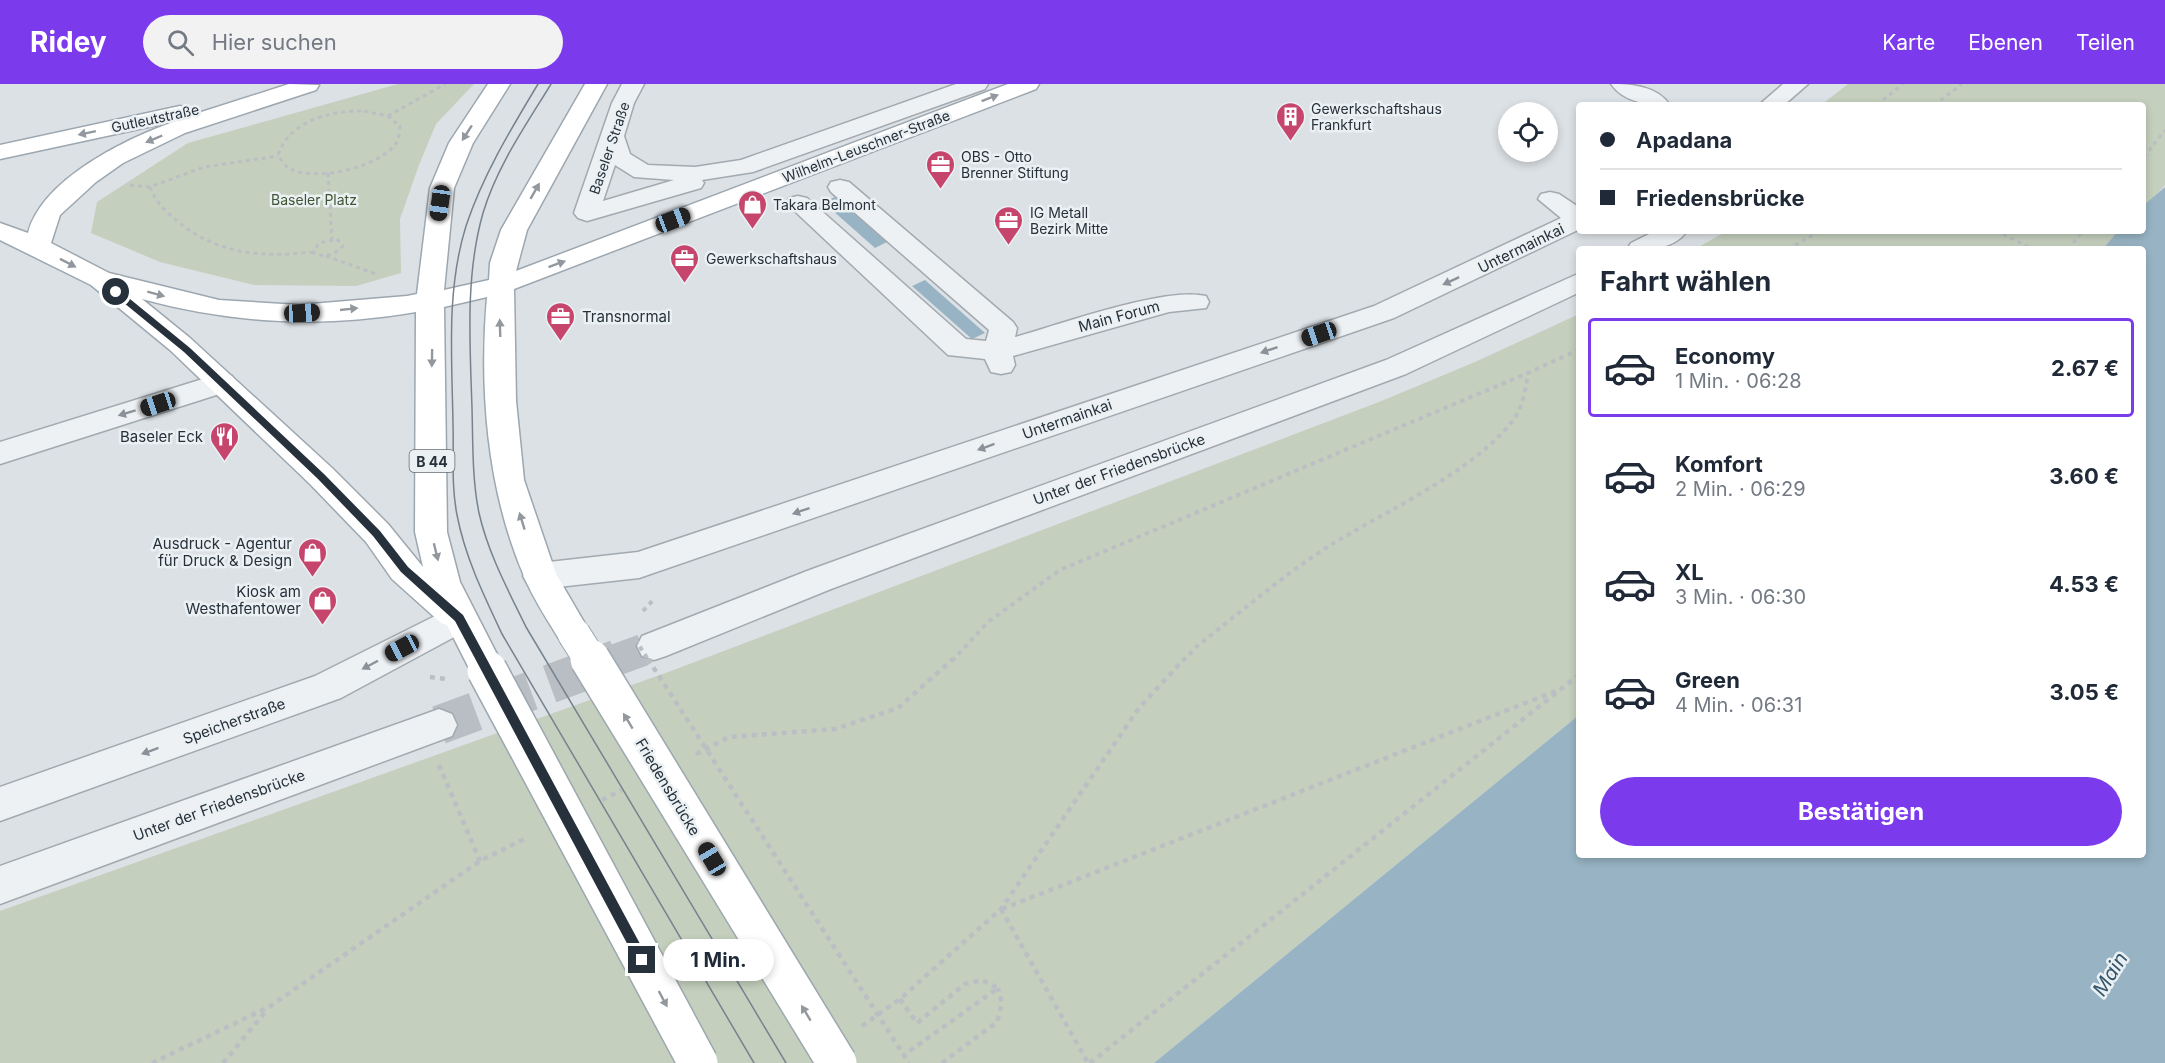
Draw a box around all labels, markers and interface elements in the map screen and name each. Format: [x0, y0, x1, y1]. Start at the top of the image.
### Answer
search box [143, 15, 563, 69]
text: Ridey [30, 25, 107, 59]
icon: search [164, 26, 197, 59]
text: Hier suchen [212, 29, 337, 55]
text: Karte [1882, 30, 1935, 55]
text: Ebenen [1968, 30, 2043, 55]
text: Teilen [2076, 30, 2135, 55]
one-way arrow [982, 93, 1000, 103]
street label: Baseler Straße [585, 99, 633, 197]
street label: Gutleutstraße [109, 100, 201, 136]
building icon: Gewerkschaftshaus Frankfurt [1274, 100, 1306, 142]
place label: Gewerkschaftshaus Frankfurt [1311, 100, 1442, 133]
map controls [1498, 102, 1558, 162]
button: locate [1498, 102, 1558, 162]
street label: Wilhelm-Leuschner-Straße [780, 106, 952, 186]
one-way arrow [462, 125, 473, 141]
text: Apadana [1636, 127, 1732, 153]
one-way arrow [77, 129, 96, 138]
one-way arrow [145, 135, 163, 145]
office icon: OBS - Otto Brenner Stiftung [924, 148, 956, 190]
place label: OBS - Otto Brenner Stiftung [961, 148, 1069, 181]
one-way arrow [530, 183, 541, 199]
car [429, 184, 451, 222]
text: Friedensbrücke [1636, 185, 1805, 211]
shop icon: Takara Belmont [736, 188, 768, 230]
park label: Baseler Platz [271, 191, 357, 208]
place label: Takara Belmont [773, 196, 876, 213]
office icon: IG Metall Bezirk Mitte [993, 204, 1025, 246]
place label: IG Metall Bezirk Mitte [1030, 204, 1108, 237]
car [653, 205, 693, 235]
street label: Untermainkai [1475, 219, 1567, 277]
office icon: Gewerkschaftshaus [669, 242, 701, 284]
place label: Gewerkschaftshaus [706, 250, 837, 267]
one-way arrow [60, 258, 77, 267]
one-way arrow [548, 259, 566, 269]
text: Fahrt wählen [1600, 265, 1771, 298]
one-way arrow [1443, 277, 1460, 286]
route start [102, 278, 129, 305]
one-way arrow [147, 290, 165, 300]
street label: Main Forum [1076, 296, 1162, 336]
office icon: Transnormal [545, 300, 577, 342]
car [284, 303, 320, 323]
one-way arrow [340, 304, 359, 314]
place label: Transnormal [582, 307, 671, 326]
one-way arrow [495, 318, 505, 337]
car [1299, 320, 1339, 348]
icon: car [1603, 341, 1657, 395]
text: Economy [1675, 343, 1775, 369]
one-way arrow [1260, 346, 1278, 356]
one-way arrow [427, 348, 436, 367]
text: 2.67 € [2051, 355, 2119, 381]
text: 1 Min. · 06:28 [1675, 369, 1802, 393]
car [138, 390, 178, 418]
street label: Untermainkai [1020, 395, 1114, 443]
one-way arrow [118, 409, 136, 418]
restaurant icon: Baseler Eck [208, 420, 240, 462]
place label: Baseler Eck [120, 427, 204, 446]
street label: Unter der Friedensbrücke [1030, 429, 1208, 509]
one-way arrow [976, 443, 994, 453]
icon: car [1603, 449, 1657, 503]
road number: B 44 [410, 450, 454, 472]
text: Komfort [1675, 451, 1763, 477]
text: 3.60 € [2049, 463, 2119, 489]
text: 2 Min. · 06:29 [1675, 477, 1806, 501]
one-way arrow [792, 506, 810, 516]
one-way arrow [517, 512, 526, 530]
place label: Ausdruck - Agentur für Druck & Design [152, 534, 292, 570]
shop icon: Ausdruck - Agentur für Druck & Design [297, 536, 329, 578]
one-way arrow [432, 543, 442, 561]
icon: car [1603, 557, 1657, 611]
text: XL [1675, 559, 1704, 585]
text: 4.53 € [2049, 571, 2119, 597]
place label: Kiosk am Westhafentower [186, 582, 301, 618]
shop icon: Kiosk am Westhafentower [306, 584, 338, 626]
text: 3 Min. · 06:30 [1675, 585, 1806, 609]
car [382, 632, 422, 664]
one-way arrow [361, 660, 378, 670]
icon: car [1603, 665, 1657, 719]
text: Green [1675, 667, 1740, 693]
text: 3.05 € [2049, 679, 2119, 705]
text: 4 Min. · 06:31 [1675, 693, 1802, 717]
street label: Speicherstraße [180, 694, 288, 748]
one-way arrow [622, 713, 633, 729]
street label: Friedensbrücke [631, 735, 705, 839]
one-way arrow [140, 746, 158, 756]
street label: Unter der Friedensbrücke [130, 765, 308, 845]
button: Bestätigen [1600, 777, 2122, 846]
car [695, 839, 729, 879]
callout: 1 Min. [663, 939, 774, 981]
route end [628, 946, 655, 973]
text: 1 Min. [690, 948, 747, 972]
water label: Main [2087, 948, 2133, 1000]
one-way arrow [658, 991, 668, 1008]
one-way arrow [801, 1005, 812, 1021]

